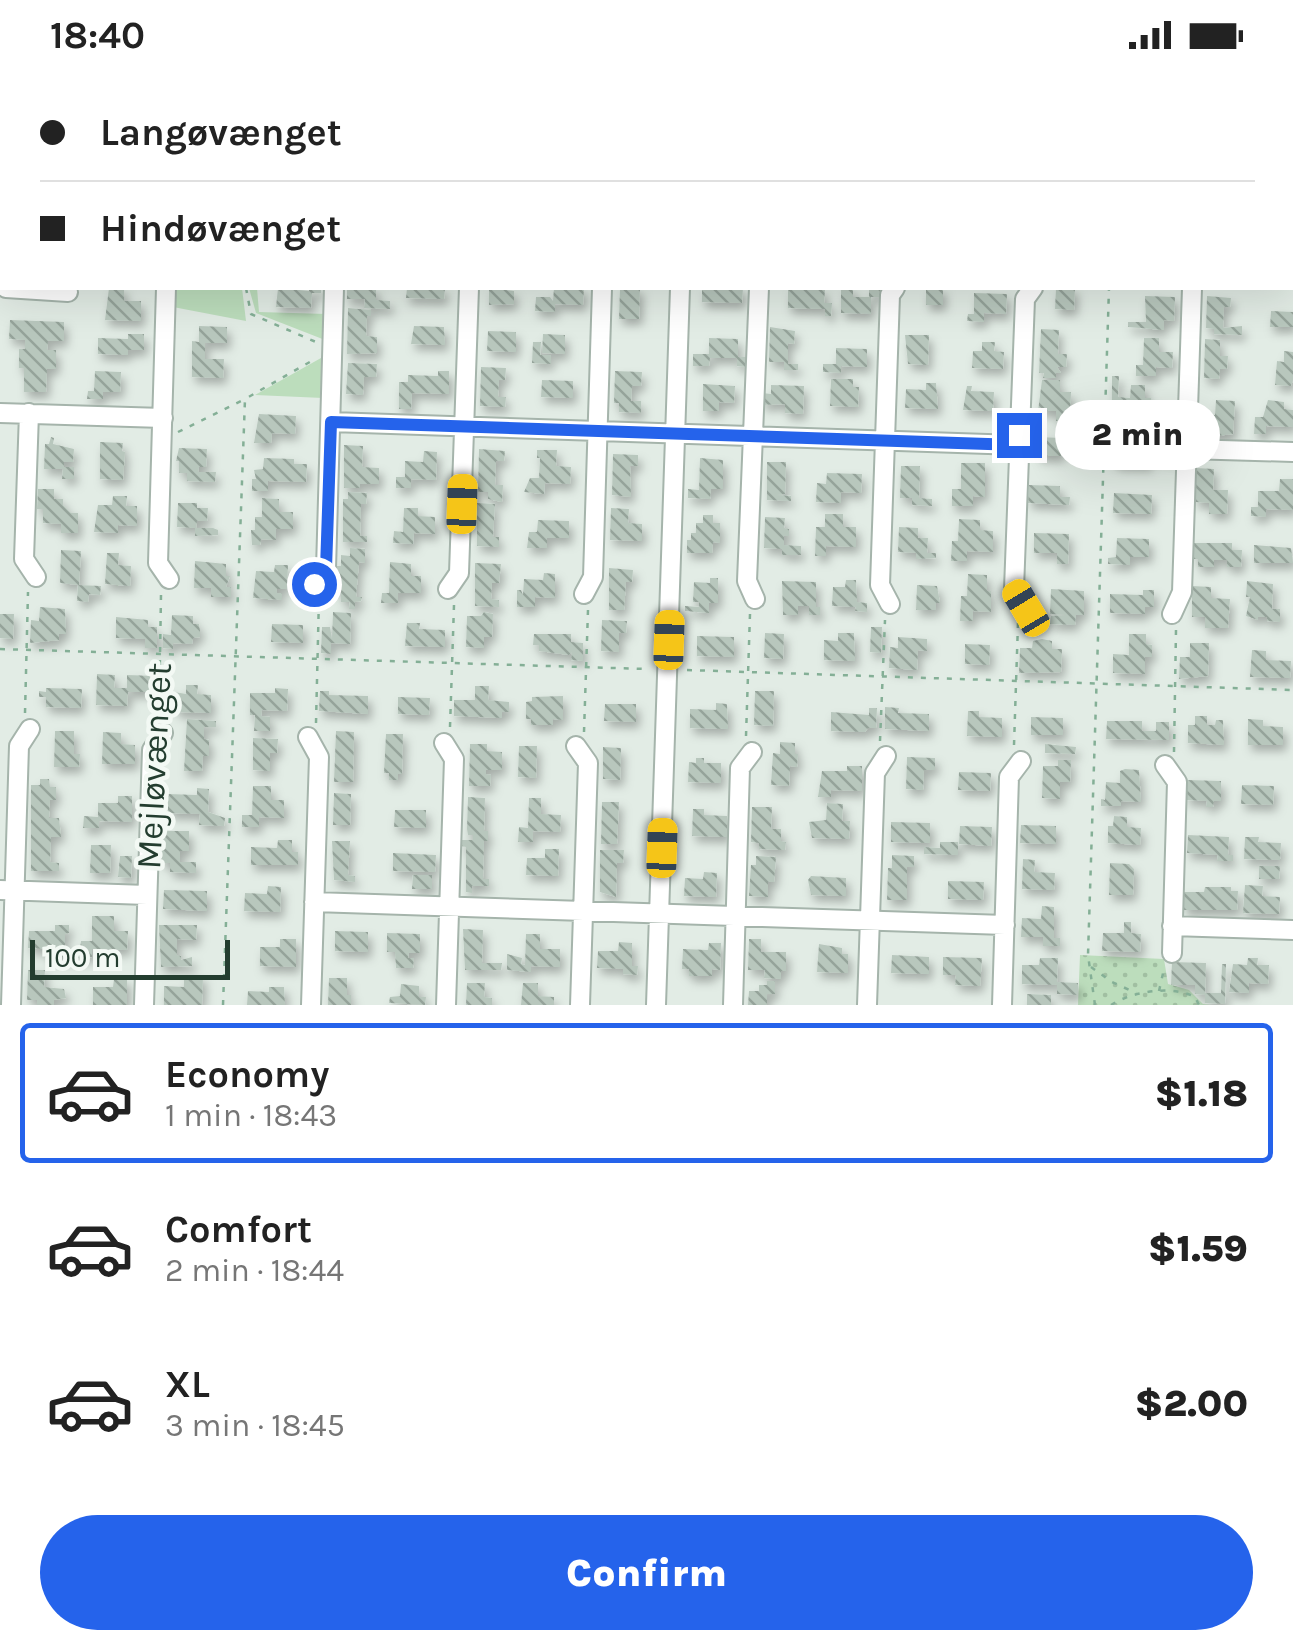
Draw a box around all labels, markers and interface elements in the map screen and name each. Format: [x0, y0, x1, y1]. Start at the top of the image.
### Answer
text: 18:40 [50, 13, 145, 58]
text: Langøvænget [100, 110, 342, 155]
text: Hindøvænget [100, 206, 341, 251]
callout: 2 min [1054, 400, 1219, 470]
route end [997, 413, 1042, 458]
text: 2 min [1092, 416, 1183, 453]
car [446, 473, 478, 535]
route start [292, 562, 337, 607]
car [998, 575, 1054, 641]
car [653, 609, 685, 671]
street label: Mejløvænget [128, 662, 180, 870]
car [646, 817, 678, 879]
scale bar [30, 935, 230, 980]
text: 100 m [45, 941, 120, 974]
icon: car [45, 1048, 135, 1138]
text: Economy [165, 1052, 329, 1097]
text: $1.18 [1155, 1071, 1248, 1116]
text: 1 min · 18:43 [165, 1097, 337, 1134]
icon: car [45, 1203, 135, 1293]
text: Comfort [165, 1207, 312, 1252]
text: $1.59 [1148, 1226, 1248, 1271]
text: 2 min · 18:44 [165, 1252, 344, 1289]
icon: car [45, 1358, 135, 1448]
text: XL [165, 1362, 210, 1407]
text: $2.00 [1135, 1381, 1248, 1426]
text: 3 min · 18:45 [165, 1407, 345, 1444]
button: Confirm [40, 1515, 1253, 1630]

